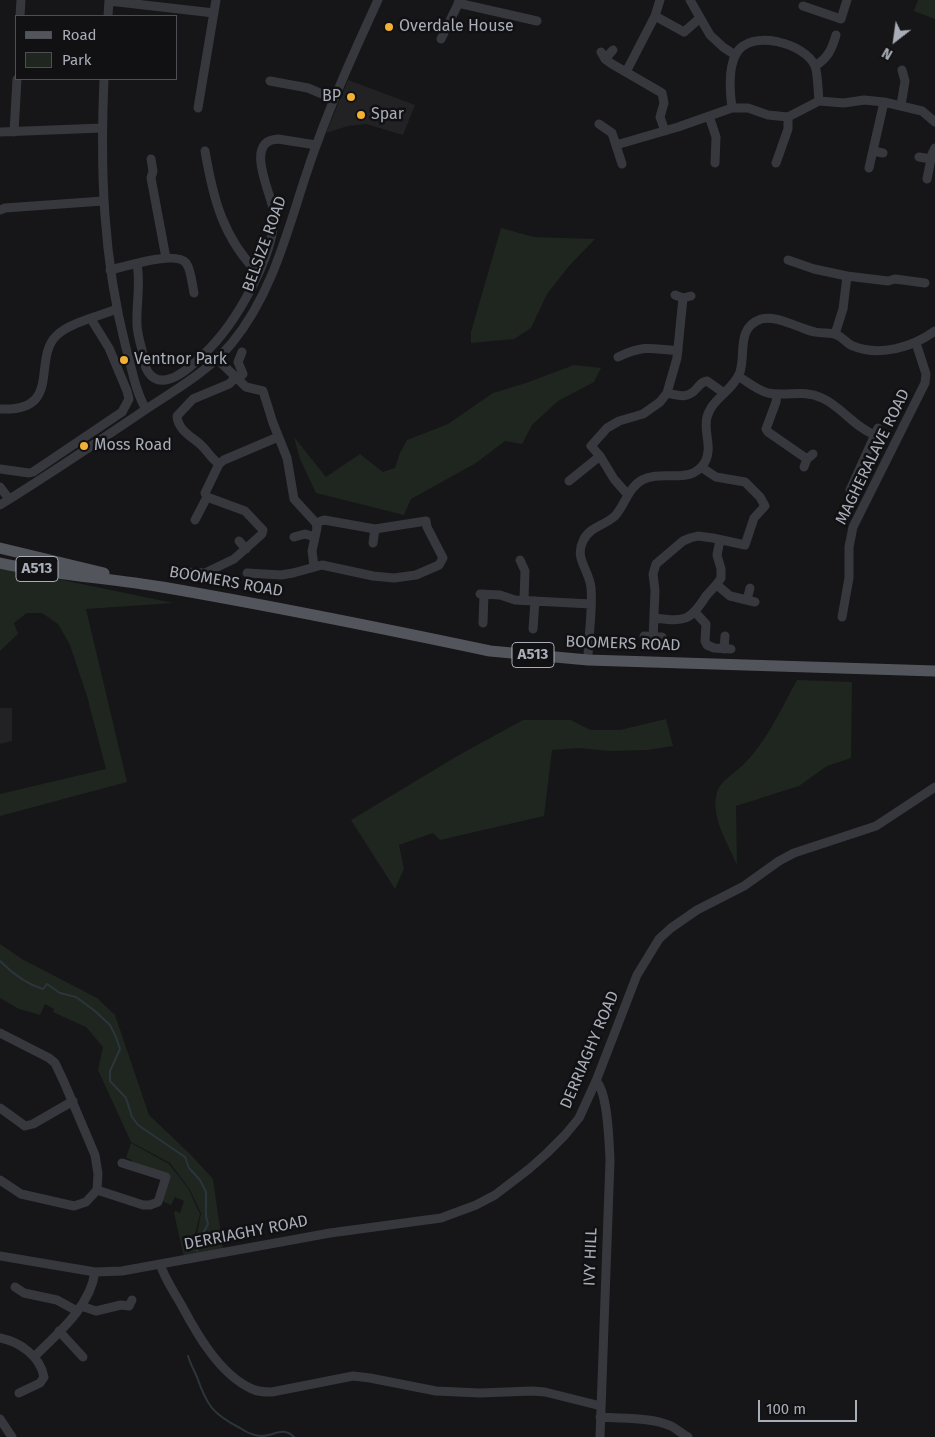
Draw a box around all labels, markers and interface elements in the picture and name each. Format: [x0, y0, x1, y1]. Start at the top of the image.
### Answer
legend [15, 15, 178, 80]
north arrow [870, 15, 920, 65]
place label: Overdale House [399, 17, 514, 37]
marker: Overdale House [383, 21, 395, 33]
text: Road [62, 26, 97, 44]
text: N [879, 44, 896, 63]
text: Park [62, 51, 92, 69]
place label: BP [322, 87, 341, 107]
marker: BP [345, 91, 357, 103]
place label: Spar [371, 105, 404, 125]
marker: Spar [355, 109, 367, 121]
street label: BELSIZE ROAD [239, 193, 291, 295]
place label: Ventnor Park [134, 350, 227, 370]
marker: Ventnor Park [118, 354, 130, 366]
street label: MAGHERALAVE ROAD [832, 386, 914, 528]
place label: Moss Road [94, 436, 172, 456]
marker: Moss Road [78, 440, 90, 452]
road number: A513 [16, 556, 58, 582]
street label: BOOMERS ROAD [168, 563, 284, 601]
street label: BOOMERS ROAD [565, 632, 681, 656]
road number: A513 [512, 642, 554, 668]
street label: DERRIAGHY ROAD [557, 988, 623, 1112]
street label: DERRIAGHY ROAD [182, 1212, 310, 1254]
street label: IVY HILL [580, 1228, 602, 1286]
scale bar [760, 1390, 859, 1422]
text: 100 m [766, 1400, 806, 1418]

